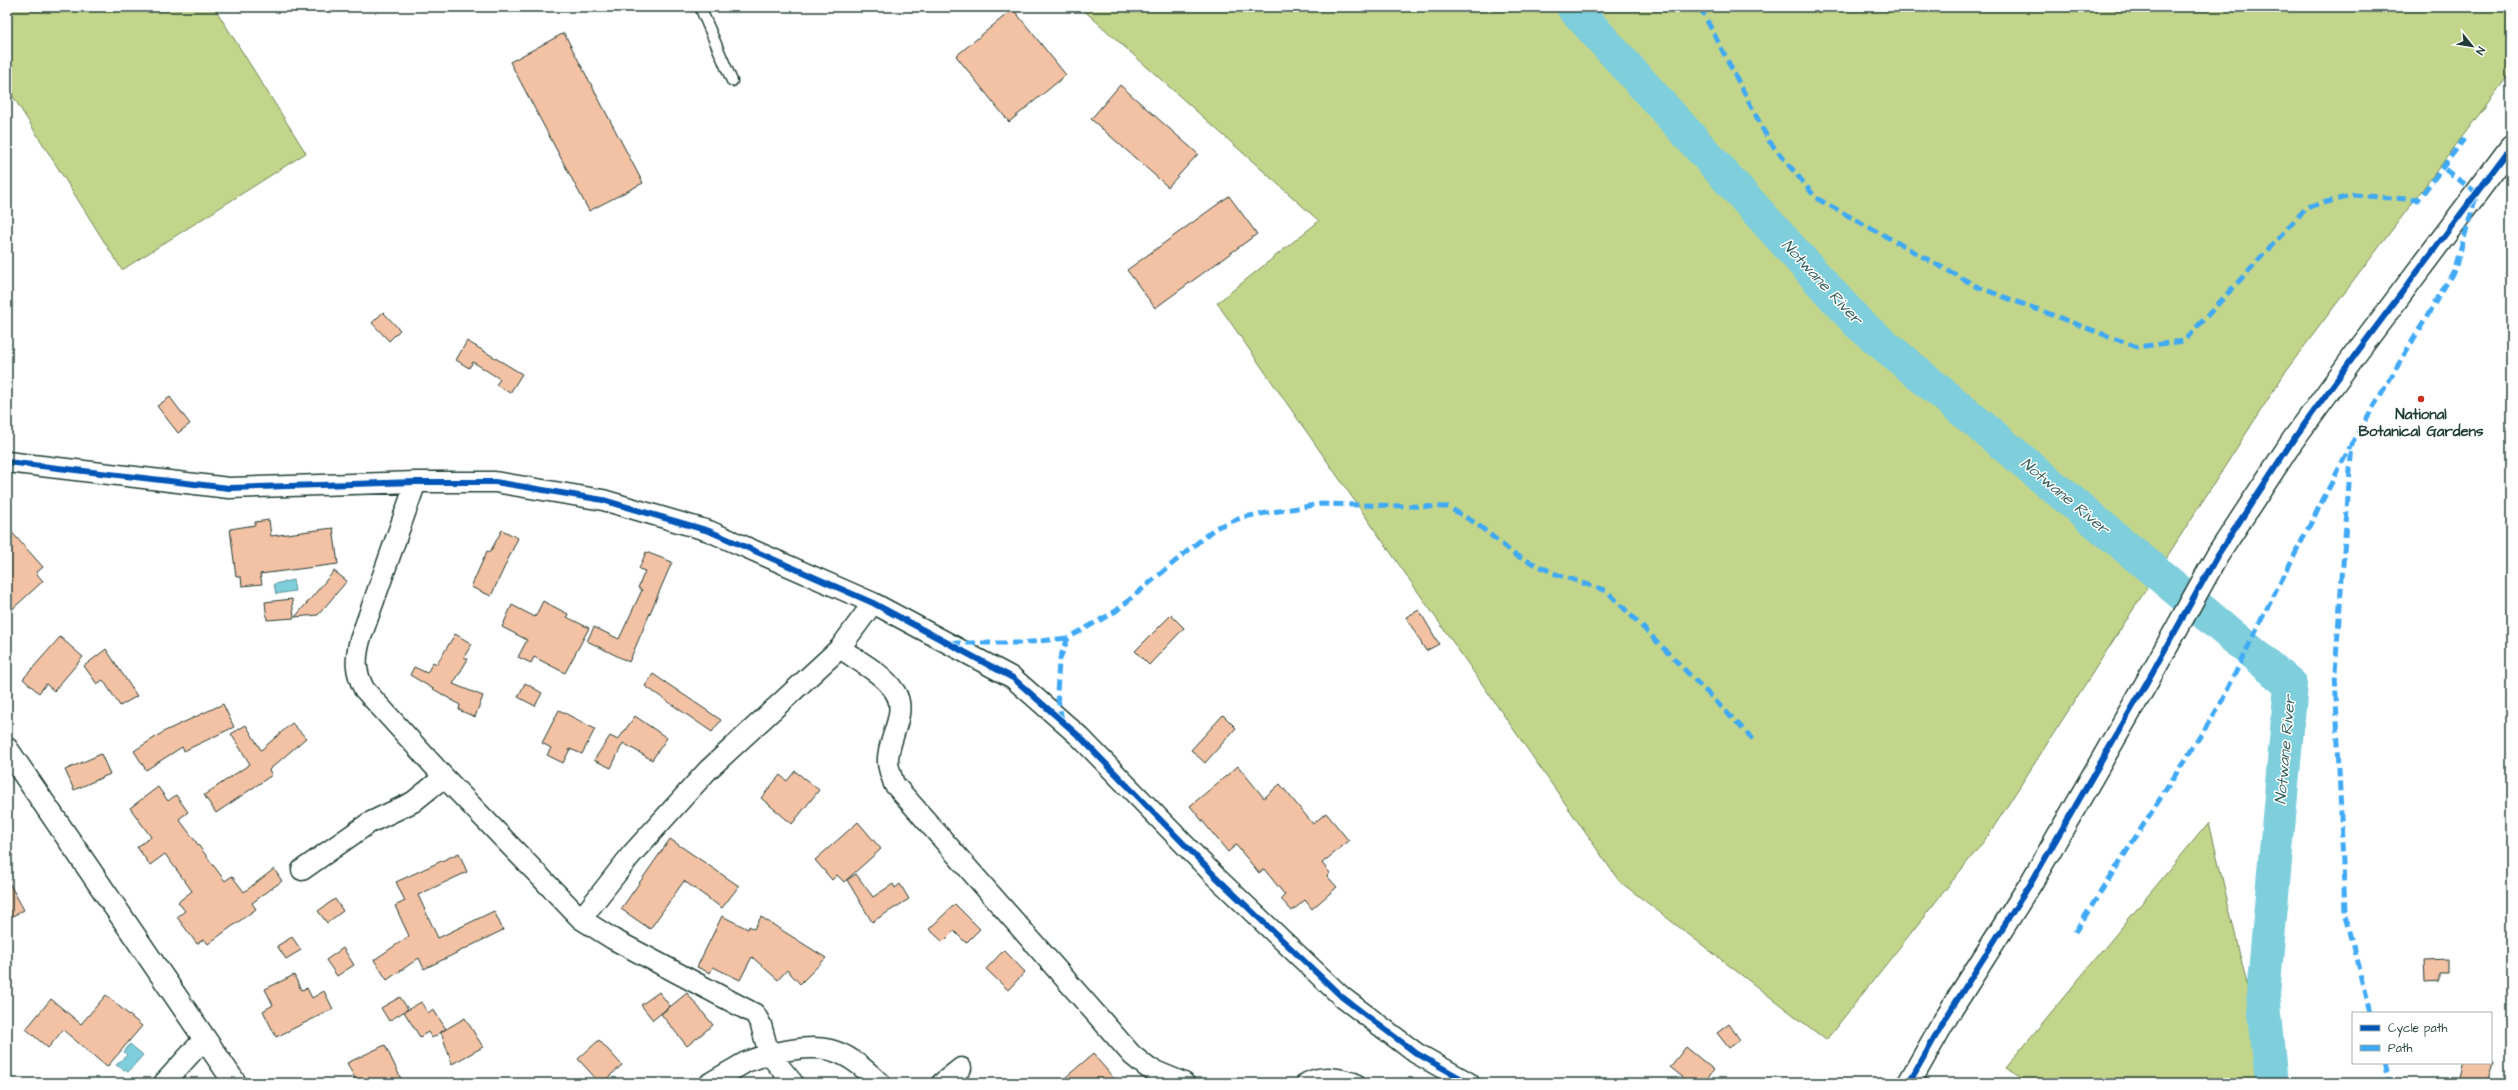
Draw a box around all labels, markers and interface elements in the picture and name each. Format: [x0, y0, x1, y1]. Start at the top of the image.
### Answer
north arrow [2452, 26, 2492, 66]
text: N [2472, 44, 2488, 58]
water label: Notwane River [1777, 235, 1869, 331]
marker: National Botanical Gardens [2416, 394, 2426, 404]
place label: National Botanical Gardens [2358, 404, 2484, 442]
water label: Notwane River [2016, 452, 2116, 541]
water label: Notwane River [2269, 692, 2301, 805]
legend [2352, 1012, 2492, 1064]
text: Cycle path [2388, 1020, 2447, 1038]
text: Path [2388, 1040, 2413, 1057]

